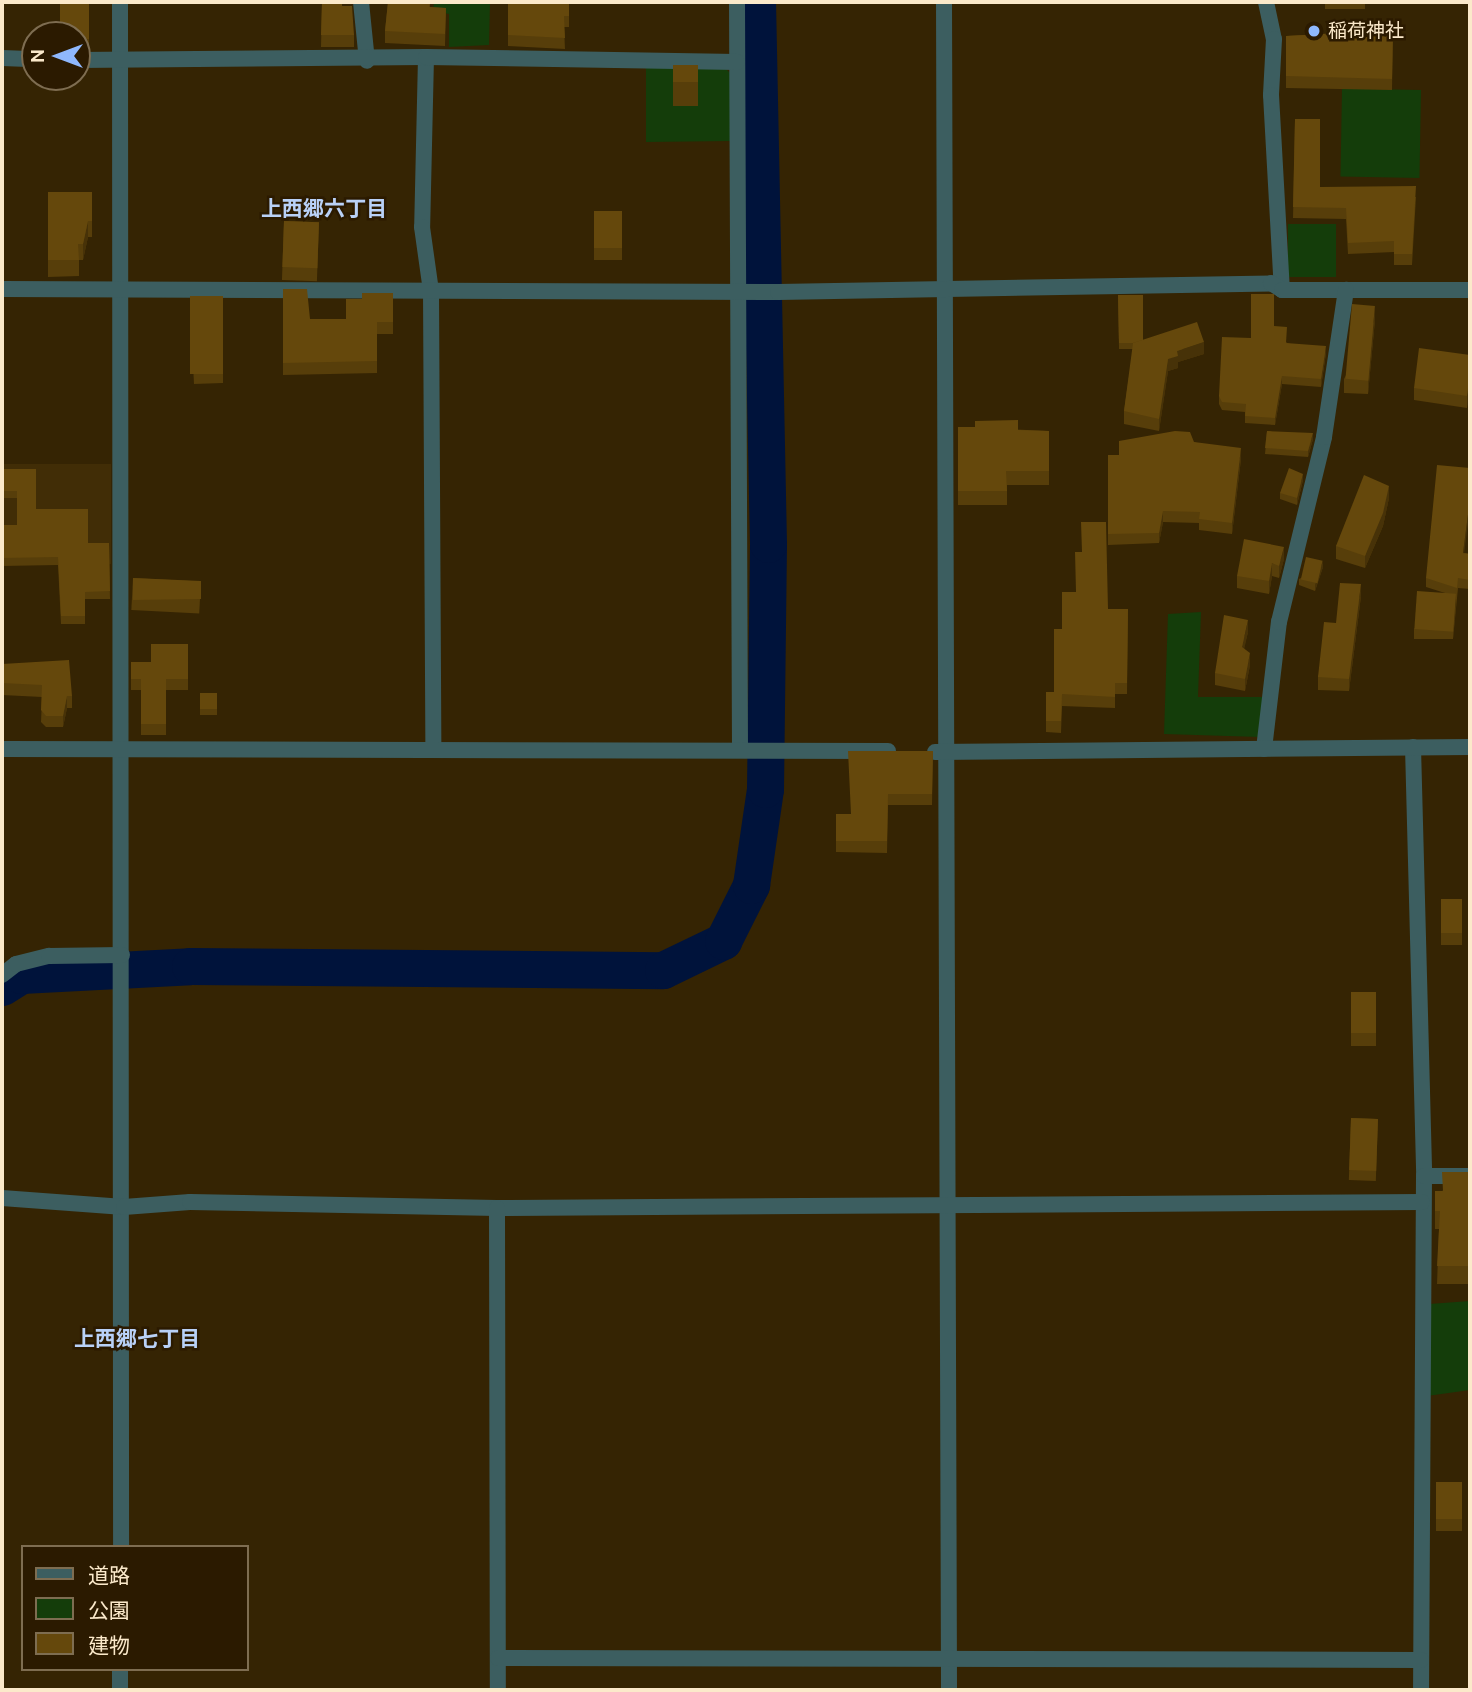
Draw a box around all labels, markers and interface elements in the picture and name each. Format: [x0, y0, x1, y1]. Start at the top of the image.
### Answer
place label: 稲荷神社 [1328, 20, 1404, 42]
north arrow [21, 21, 91, 91]
marker: 稲荷神社 [1306, 23, 1322, 39]
text: N [26, 49, 48, 63]
district label: 上西郷六丁目 [261, 195, 387, 221]
district label: 上西郷七丁目 [74, 1325, 200, 1351]
legend [21, 1545, 248, 1671]
text: 道路 [88, 1563, 130, 1587]
text: 公園 [88, 1598, 130, 1622]
text: 建物 [88, 1633, 130, 1657]

